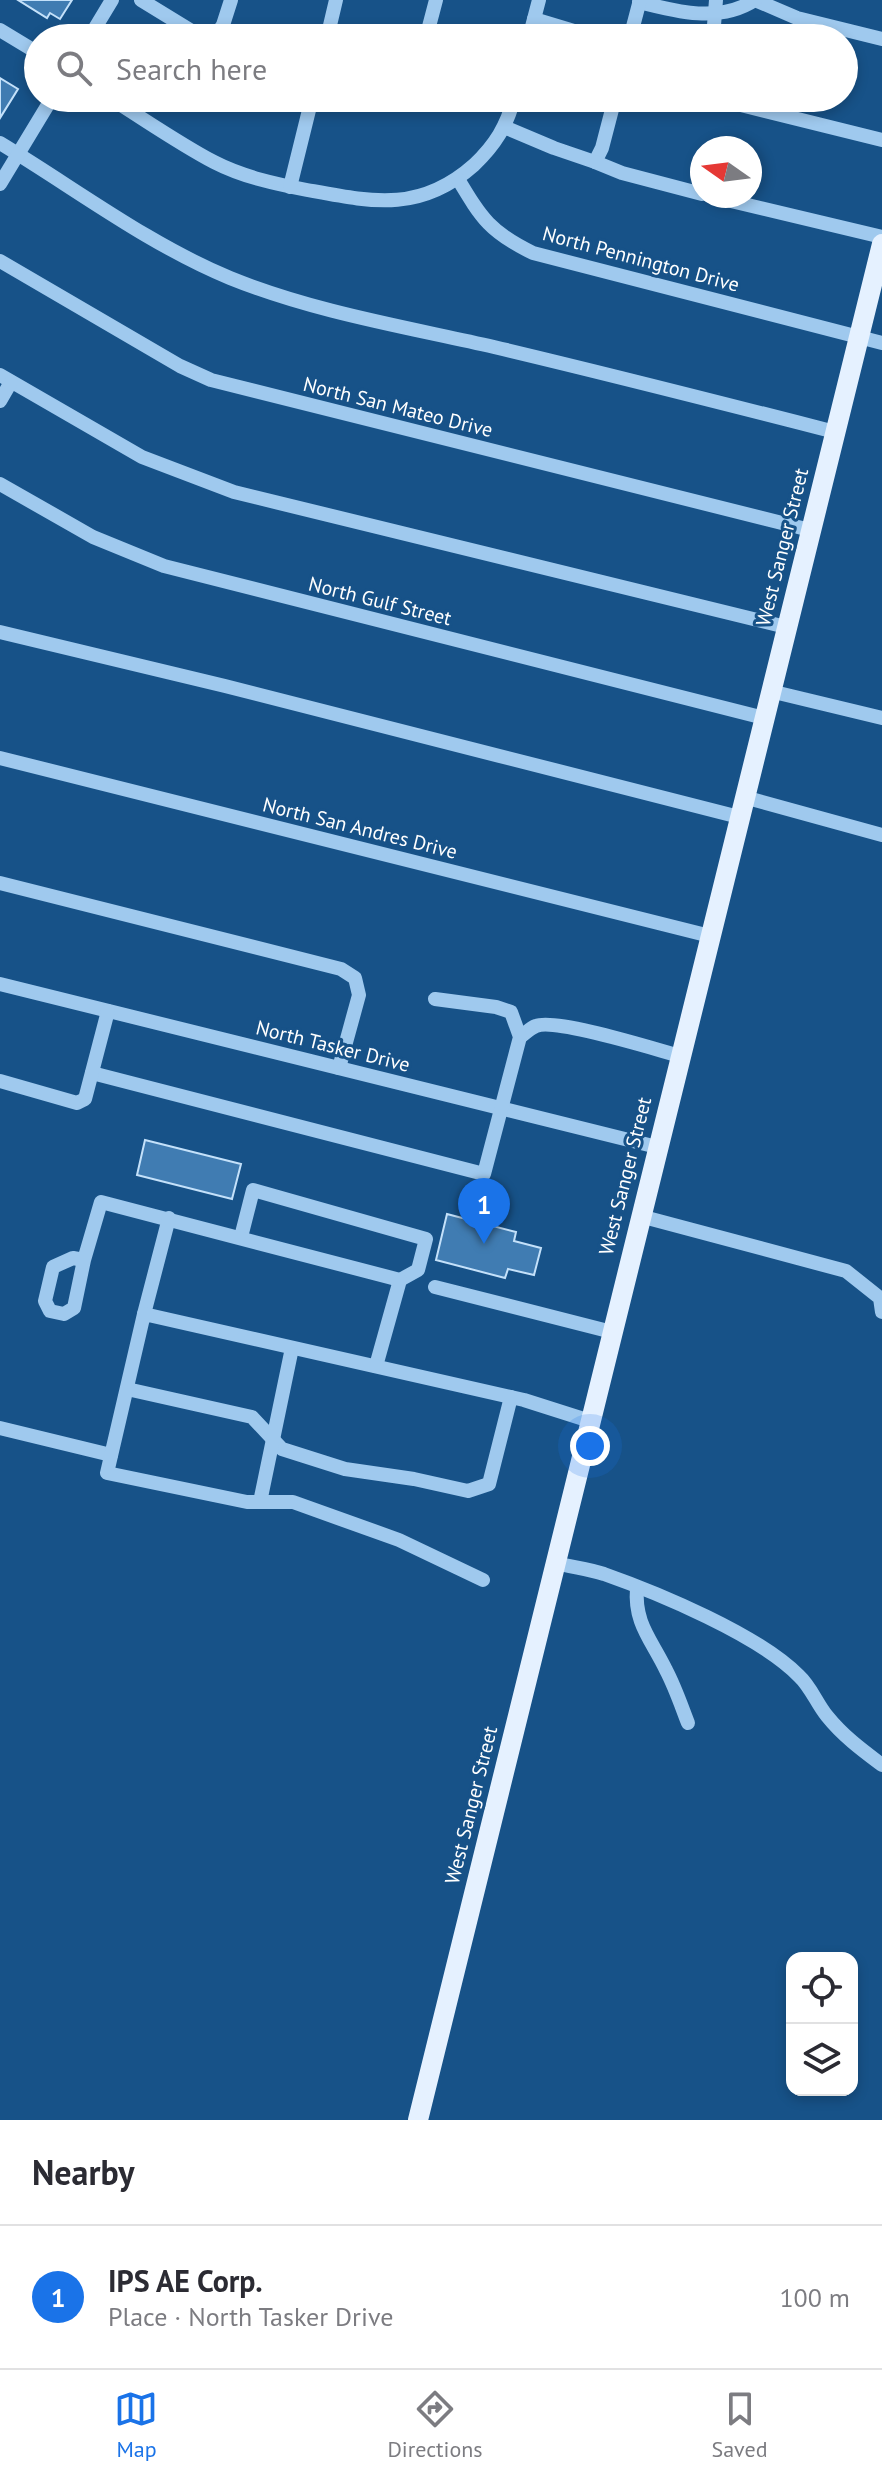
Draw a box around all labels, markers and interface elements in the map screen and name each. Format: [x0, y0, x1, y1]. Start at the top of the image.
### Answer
search box [24, 24, 858, 112]
icon: search [52, 46, 96, 90]
text: Search here [116, 49, 267, 88]
north arrow [690, 136, 762, 208]
street label: North Pennington Drive [540, 220, 742, 298]
street label: North San Mateo Drive [300, 371, 496, 443]
street label: West Sanger Street [750, 465, 814, 629]
street label: North Gulf Street [306, 571, 454, 631]
street label: North San Andres Drive [260, 791, 460, 865]
street label: North Tasker Drive [253, 1014, 413, 1078]
street label: West Sanger Street [593, 1094, 657, 1258]
pin: 1 [458, 1178, 510, 1244]
your location [570, 1426, 610, 1466]
street label: West Sanger Street [439, 1723, 503, 1887]
map controls [786, 1952, 858, 2096]
button: locate [786, 1952, 858, 2024]
button: layers [786, 2024, 858, 2096]
text: Nearby [32, 2150, 134, 2194]
text: IPS AE Corp. [108, 2261, 263, 2300]
text: 1 [51, 2281, 65, 2314]
text: 100 m [779, 2281, 850, 2314]
text: Place · North Tasker Drive [108, 2300, 393, 2333]
tab: Map [114, 2387, 158, 2463]
tab: Directions [387, 2387, 483, 2463]
tab: Saved [712, 2387, 767, 2463]

